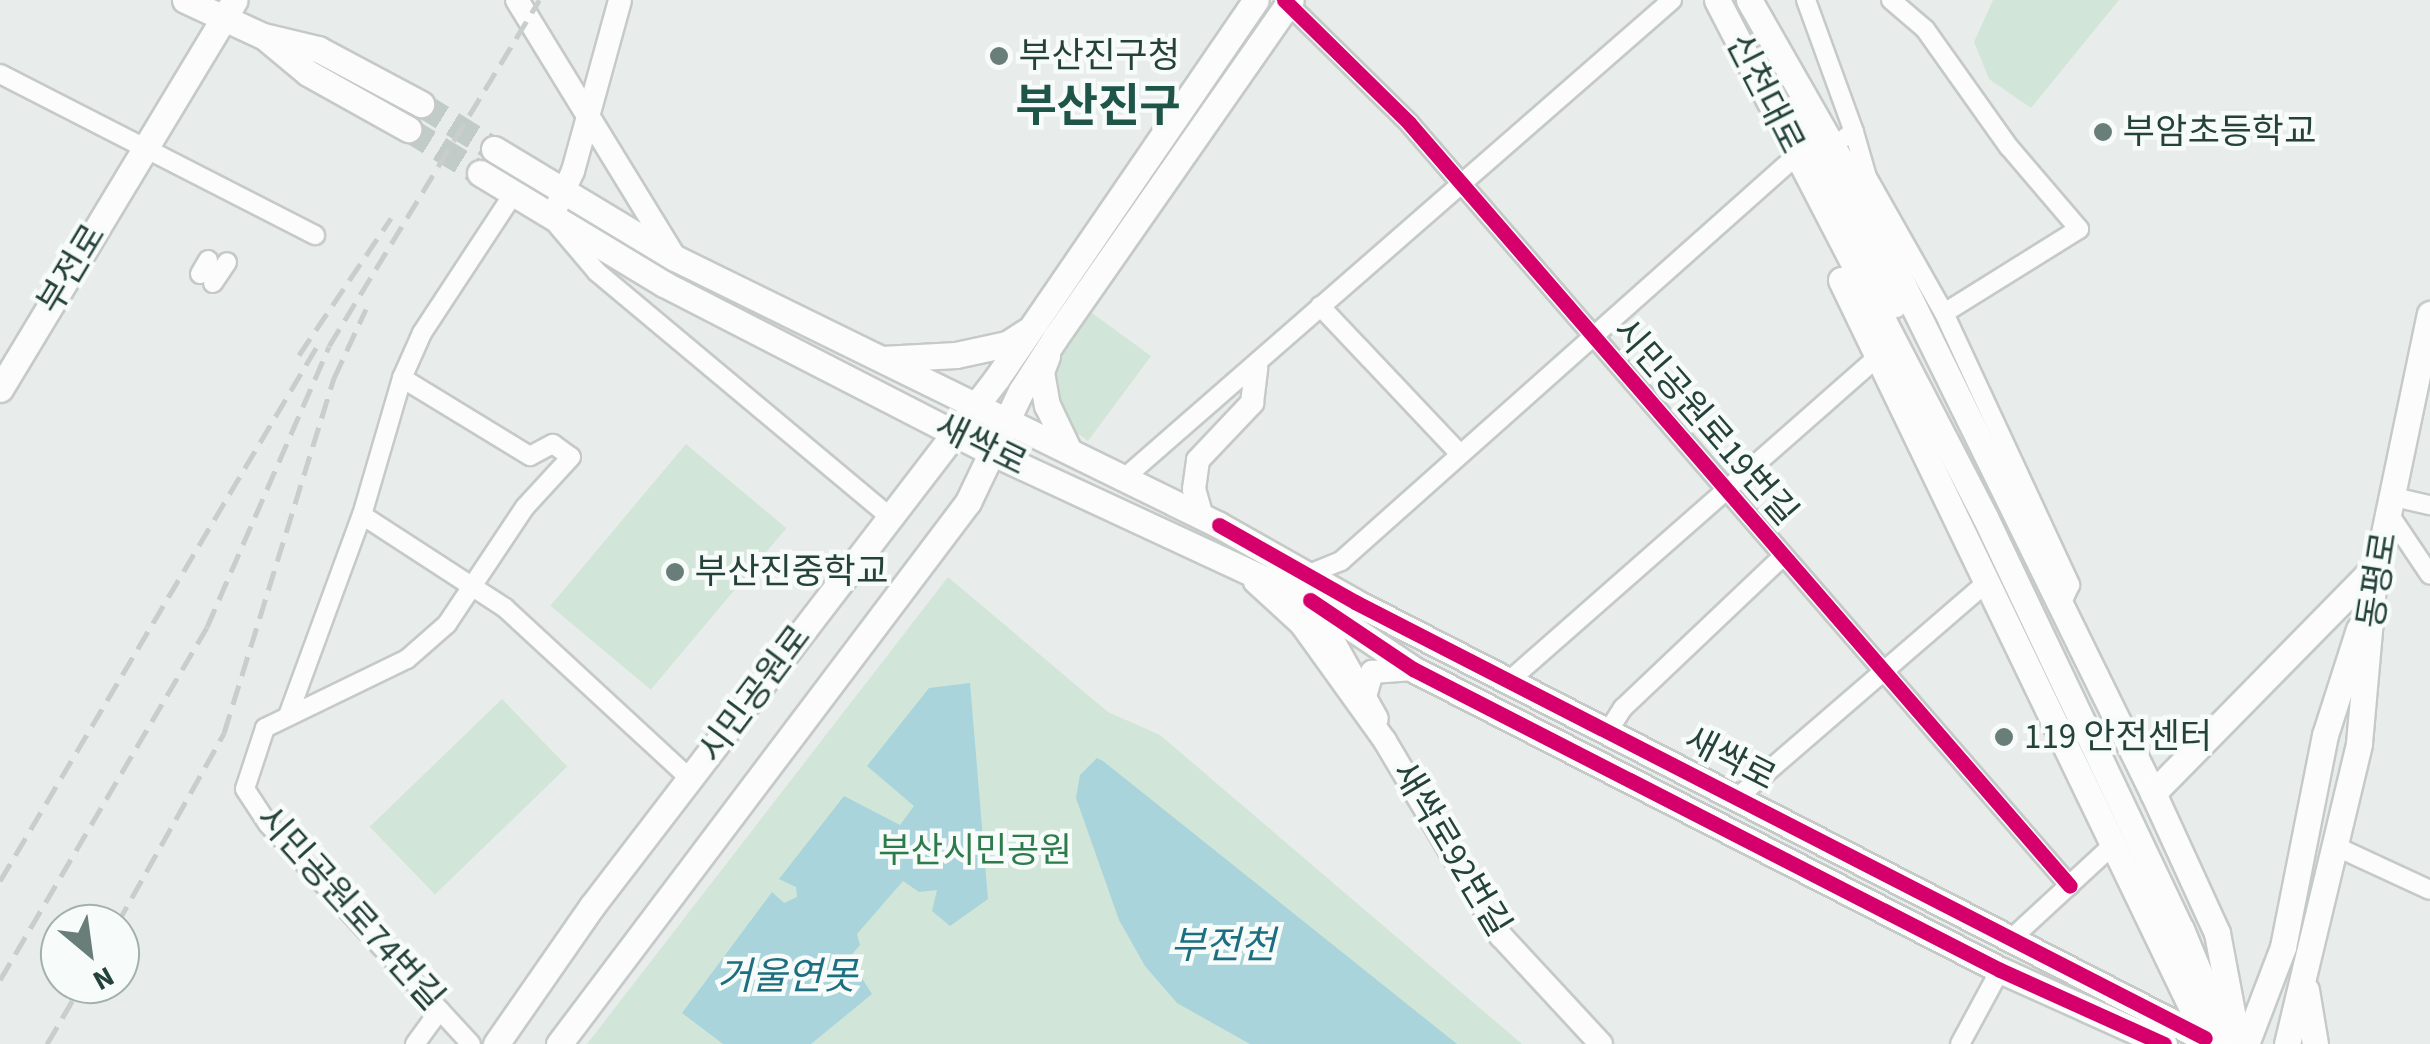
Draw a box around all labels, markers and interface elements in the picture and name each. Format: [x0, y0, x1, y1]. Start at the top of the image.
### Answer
street label: 신천대로 [1717, 27, 1813, 161]
place label: 부산진구청 [1019, 35, 1180, 77]
marker: 부산진구청 [988, 45, 1010, 67]
district label: 부산진구 [1015, 81, 1181, 135]
place label: 부암초등학교 [2123, 111, 2316, 153]
marker: 부암초등학교 [2092, 121, 2114, 143]
street label: 부전로 [29, 217, 115, 321]
street label: 시민공원로19번길 [1604, 310, 1806, 534]
street label: 새싹로 [928, 405, 1034, 485]
street label: 동평로 [2350, 529, 2406, 631]
place label: 부산진중학교 [695, 551, 888, 593]
marker: 부산진중학교 [664, 561, 686, 583]
street label: 시민공원로 [690, 617, 820, 771]
place label: 119 안전센터 [2024, 716, 2212, 758]
street label: 새싹로 [1677, 718, 1783, 800]
marker: 119 안전센터 [1993, 726, 2015, 748]
street label: 새싹로92번길 [1383, 754, 1519, 944]
street label: 시민공원로74번길 [247, 797, 453, 1019]
park label: 부산시민공원 [878, 830, 1072, 872]
north arrow [40, 904, 140, 1004]
water label: 부전천 [1171, 924, 1275, 970]
water label: 거울연못 [717, 955, 857, 1001]
text: N [86, 956, 121, 1000]

